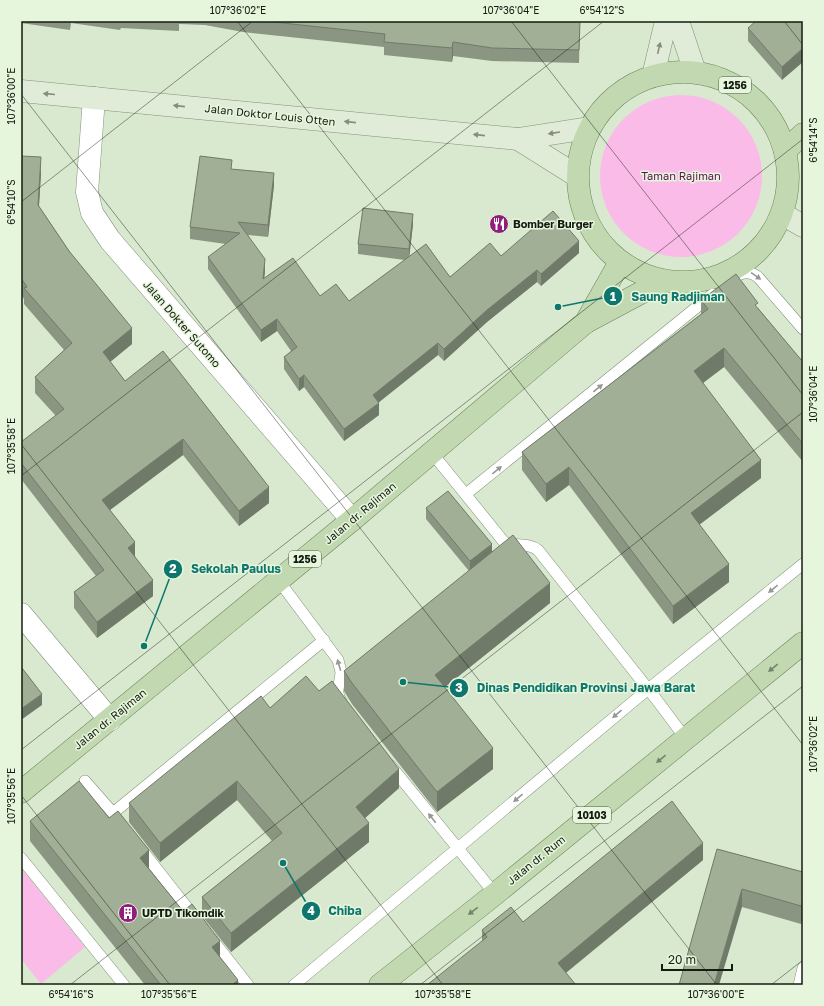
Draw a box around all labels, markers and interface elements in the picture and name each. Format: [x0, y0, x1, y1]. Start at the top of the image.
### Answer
text: 107°36'02"E [210, 4, 266, 16]
text: 107°36'04"E [483, 4, 539, 16]
text: 6°54'12"S [580, 4, 625, 16]
one-way arrow [657, 42, 663, 55]
text: 107°36'00"E [5, 68, 17, 124]
road number: 1256 [719, 77, 751, 93]
one-way arrow [43, 90, 55, 97]
street label: Jalan Doktor Louis Otten [204, 101, 336, 128]
one-way arrow [173, 102, 185, 109]
text: 6°54'14"S [807, 117, 819, 163]
one-way arrow [344, 119, 356, 126]
one-way arrow [548, 130, 560, 136]
one-way arrow [473, 132, 485, 138]
park label: Taman Rajiman [641, 169, 721, 182]
text: 6°54'10"S [5, 179, 17, 225]
restaurant icon: Bomber Burger [488, 213, 510, 235]
place label: Bomber Burger [513, 217, 594, 230]
one-way arrow [750, 272, 761, 280]
street label: Jalan Dokter Sutomo [141, 277, 224, 370]
callout: Saung Radjiman [603, 284, 733, 308]
text: 1 [610, 289, 616, 304]
text: Saung Radjiman [631, 289, 725, 304]
text: 107°36'04"E [807, 366, 819, 422]
one-way arrow [592, 383, 603, 392]
text: 107°35'58"E [5, 418, 17, 474]
one-way arrow [491, 465, 502, 474]
street label: Jalan dr. Rajiman [321, 479, 398, 546]
road number: 1256 [289, 551, 321, 567]
callout: Sekolah Paulus [163, 557, 289, 581]
text: 2 [169, 561, 177, 576]
text: Sekolah Paulus [191, 561, 281, 576]
one-way arrow [767, 584, 778, 593]
one-way arrow [336, 659, 342, 671]
one-way arrow [767, 663, 778, 672]
callout: Dinas Pendidikan Provinsi Jawa Barat [449, 676, 703, 700]
text: 3 [455, 680, 463, 695]
text: Dinas Pendidikan Provinsi Jawa Barat [477, 680, 696, 695]
street label: Jalan dr. Rajiman [71, 685, 149, 752]
one-way arrow [612, 710, 623, 719]
text: 107°36'02"E [807, 716, 819, 772]
one-way arrow [656, 754, 667, 763]
text: 107°35'56"E [5, 768, 17, 824]
one-way arrow [512, 793, 523, 802]
road number: 10103 [573, 807, 611, 823]
one-way arrow [428, 813, 436, 824]
street label: Jalan dr. Rum [504, 832, 567, 887]
callout: Chiba [301, 899, 370, 923]
building icon: UPTD Tikomdik [117, 902, 139, 924]
text: 4 [307, 903, 315, 918]
text: Chiba [328, 903, 362, 918]
place label: UPTD Tikomdik [142, 906, 224, 919]
one-way arrow [468, 907, 479, 915]
scale bar [662, 946, 732, 972]
text: 20 m [668, 952, 696, 967]
text: 6°54'16"S [48, 988, 94, 1000]
text: 107°35'56"E [141, 988, 197, 1000]
text: 107°35'58"E [415, 988, 471, 1000]
text: 107°36'00"E [688, 988, 744, 1000]

